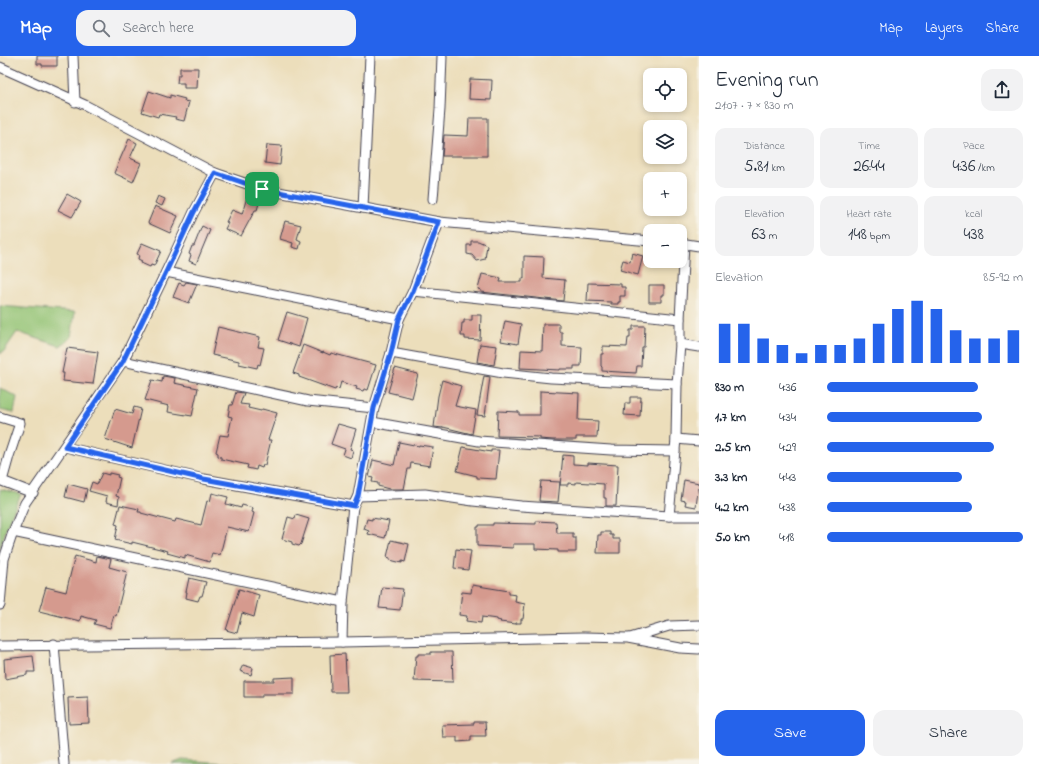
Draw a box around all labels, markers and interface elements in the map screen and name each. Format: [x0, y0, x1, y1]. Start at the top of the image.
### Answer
search box [76, 10, 356, 46]
text: Map [20, 15, 52, 42]
icon: search [90, 17, 112, 39]
text: Search here [122, 17, 194, 39]
text: Map [879, 18, 903, 39]
text: Layers [925, 18, 963, 39]
text: Share [985, 18, 1019, 39]
text: Evening run [715, 65, 819, 97]
map controls [643, 68, 687, 268]
button: locate [643, 68, 687, 112]
button: share [981, 69, 1023, 111]
text: 21:07 · 7 × 830 m [715, 96, 794, 115]
button: layers [643, 120, 687, 164]
text: Distance [744, 138, 785, 154]
text: Time [858, 138, 880, 154]
text: Pace [963, 138, 984, 154]
text: 5.81 [744, 154, 769, 179]
text: 26:44 [853, 154, 885, 179]
text: 4:36 [952, 154, 975, 179]
text: km [769, 160, 785, 176]
text: /km [975, 160, 995, 176]
pin [245, 172, 279, 206]
button: + [643, 172, 687, 216]
icon: arrive [251, 178, 273, 200]
text: Elevation [744, 206, 785, 222]
text: Heart rate [846, 206, 892, 222]
text: kcal [965, 206, 982, 222]
text: 63 [751, 222, 766, 247]
text: 148 [848, 222, 867, 247]
text: 438 [963, 222, 984, 247]
button: − [643, 224, 687, 268]
text: m [766, 228, 777, 244]
text: bpm [867, 228, 890, 244]
text: Elevation [715, 268, 763, 287]
text: 85–92 m [983, 268, 1023, 287]
text: 830 m [715, 378, 744, 397]
text: 4:36 [779, 378, 797, 397]
text: 1.7 km [715, 408, 746, 427]
text: 4:34 [779, 408, 796, 427]
text: 2.5 km [715, 438, 751, 457]
text: 4:29 [779, 438, 796, 457]
text: 3.3 km [715, 468, 747, 487]
text: 4:43 [779, 468, 796, 487]
text: 4.2 km [715, 498, 749, 517]
text: 4:38 [779, 498, 796, 517]
text: 5.0 km [715, 528, 750, 547]
text: 4:18 [779, 528, 794, 547]
button: Save [715, 710, 865, 756]
button: Share [873, 710, 1023, 756]

